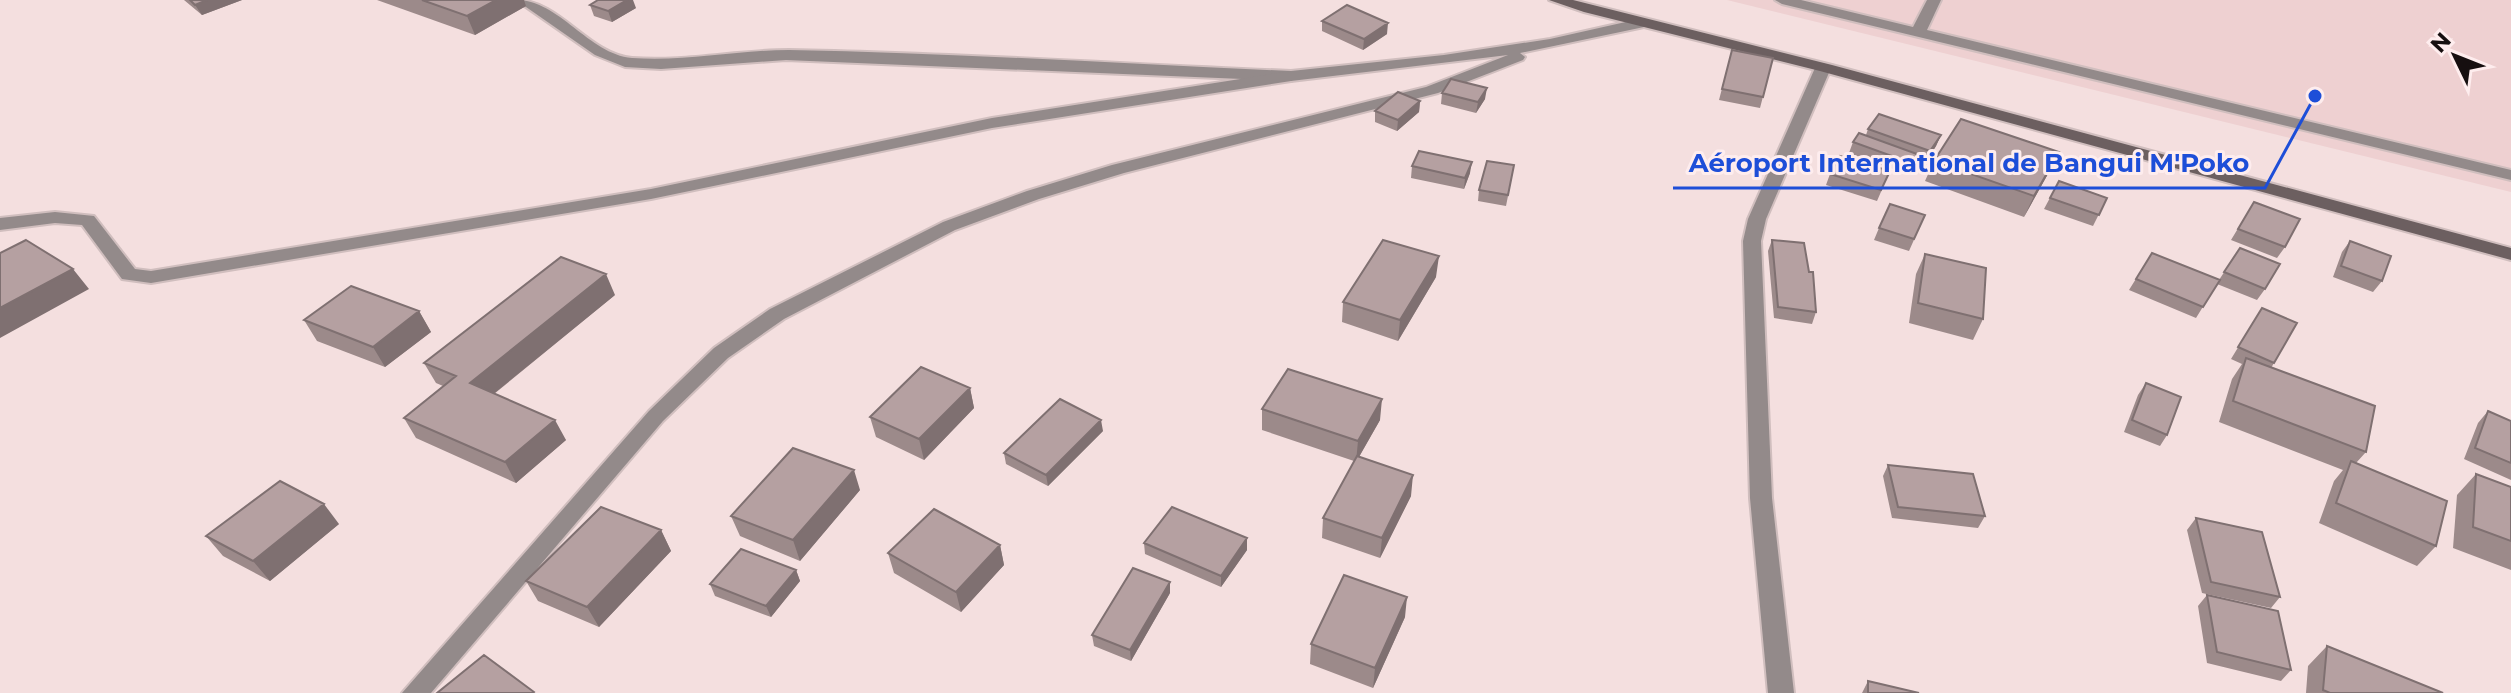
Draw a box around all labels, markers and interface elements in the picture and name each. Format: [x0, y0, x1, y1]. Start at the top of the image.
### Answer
north arrow [2415, 16, 2495, 96]
text: N [2425, 27, 2457, 58]
callout: Aéroport International de Bangui M'Poko [1673, 138, 2265, 188]
text: Aéroport International de Bangui M'Poko [1688, 147, 2249, 179]

